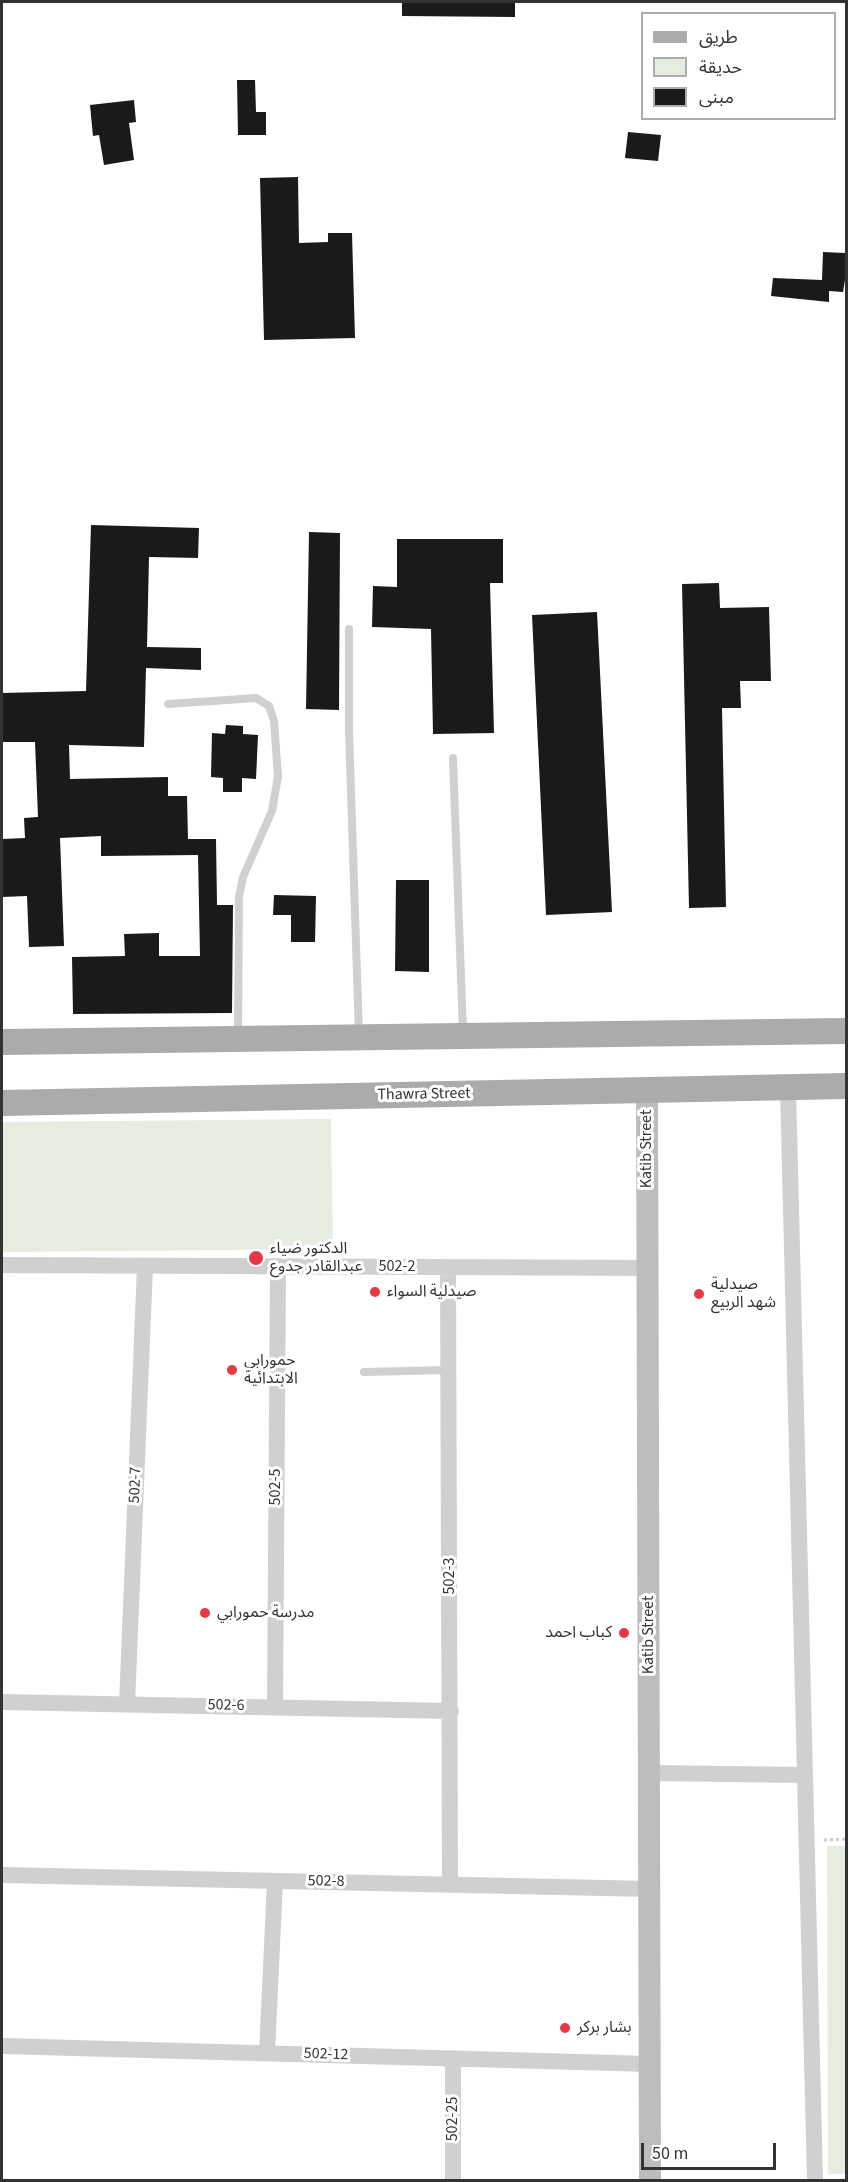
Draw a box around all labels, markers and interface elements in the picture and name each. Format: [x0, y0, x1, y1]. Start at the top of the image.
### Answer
legend [641, 12, 836, 120]
text: طريق [699, 25, 738, 50]
text: حديقة [699, 55, 742, 80]
text: مبنى [699, 85, 734, 110]
street label: Thawra Street [377, 1085, 471, 1105]
street label: Katib Street [637, 1110, 657, 1188]
place label: الدكتور ضياء عبدالقادر جدوع [270, 1239, 362, 1277]
marker: الدكتور ضياء عبدالقادر جدوع [247, 1249, 265, 1267]
street label: 502-2 [379, 1257, 415, 1277]
place label: صيدلية شهد الربيع [711, 1275, 776, 1313]
place label: صيدلية السواء [387, 1282, 477, 1302]
marker: صيدلية السواء [368, 1285, 382, 1299]
marker: صيدلية شهد الربيع [692, 1287, 706, 1301]
place label: حمورابي الابتدائية [244, 1351, 298, 1389]
marker: حمورابي الابتدائية [225, 1363, 239, 1377]
street label: 502-7 [126, 1466, 146, 1504]
street label: 502-5 [266, 1469, 286, 1505]
street label: 502-3 [440, 1558, 460, 1594]
street label: Katib Street [639, 1596, 659, 1674]
place label: مدرسة حمورابي [217, 1603, 314, 1623]
marker: مدرسة حمورابي [198, 1606, 212, 1620]
place label: كباب احمد [545, 1623, 612, 1643]
marker: كباب احمد [617, 1626, 631, 1640]
street label: 502-6 [207, 1696, 245, 1716]
street label: 502-8 [307, 1872, 345, 1892]
place label: بشار بركر [577, 2018, 632, 2038]
marker: بشار بركر [558, 2021, 572, 2035]
street label: 502-12 [303, 2045, 349, 2065]
street label: 502-25 [443, 2097, 463, 2141]
scale bar [644, 2131, 779, 2169]
text: 50 m [652, 2141, 688, 2166]

